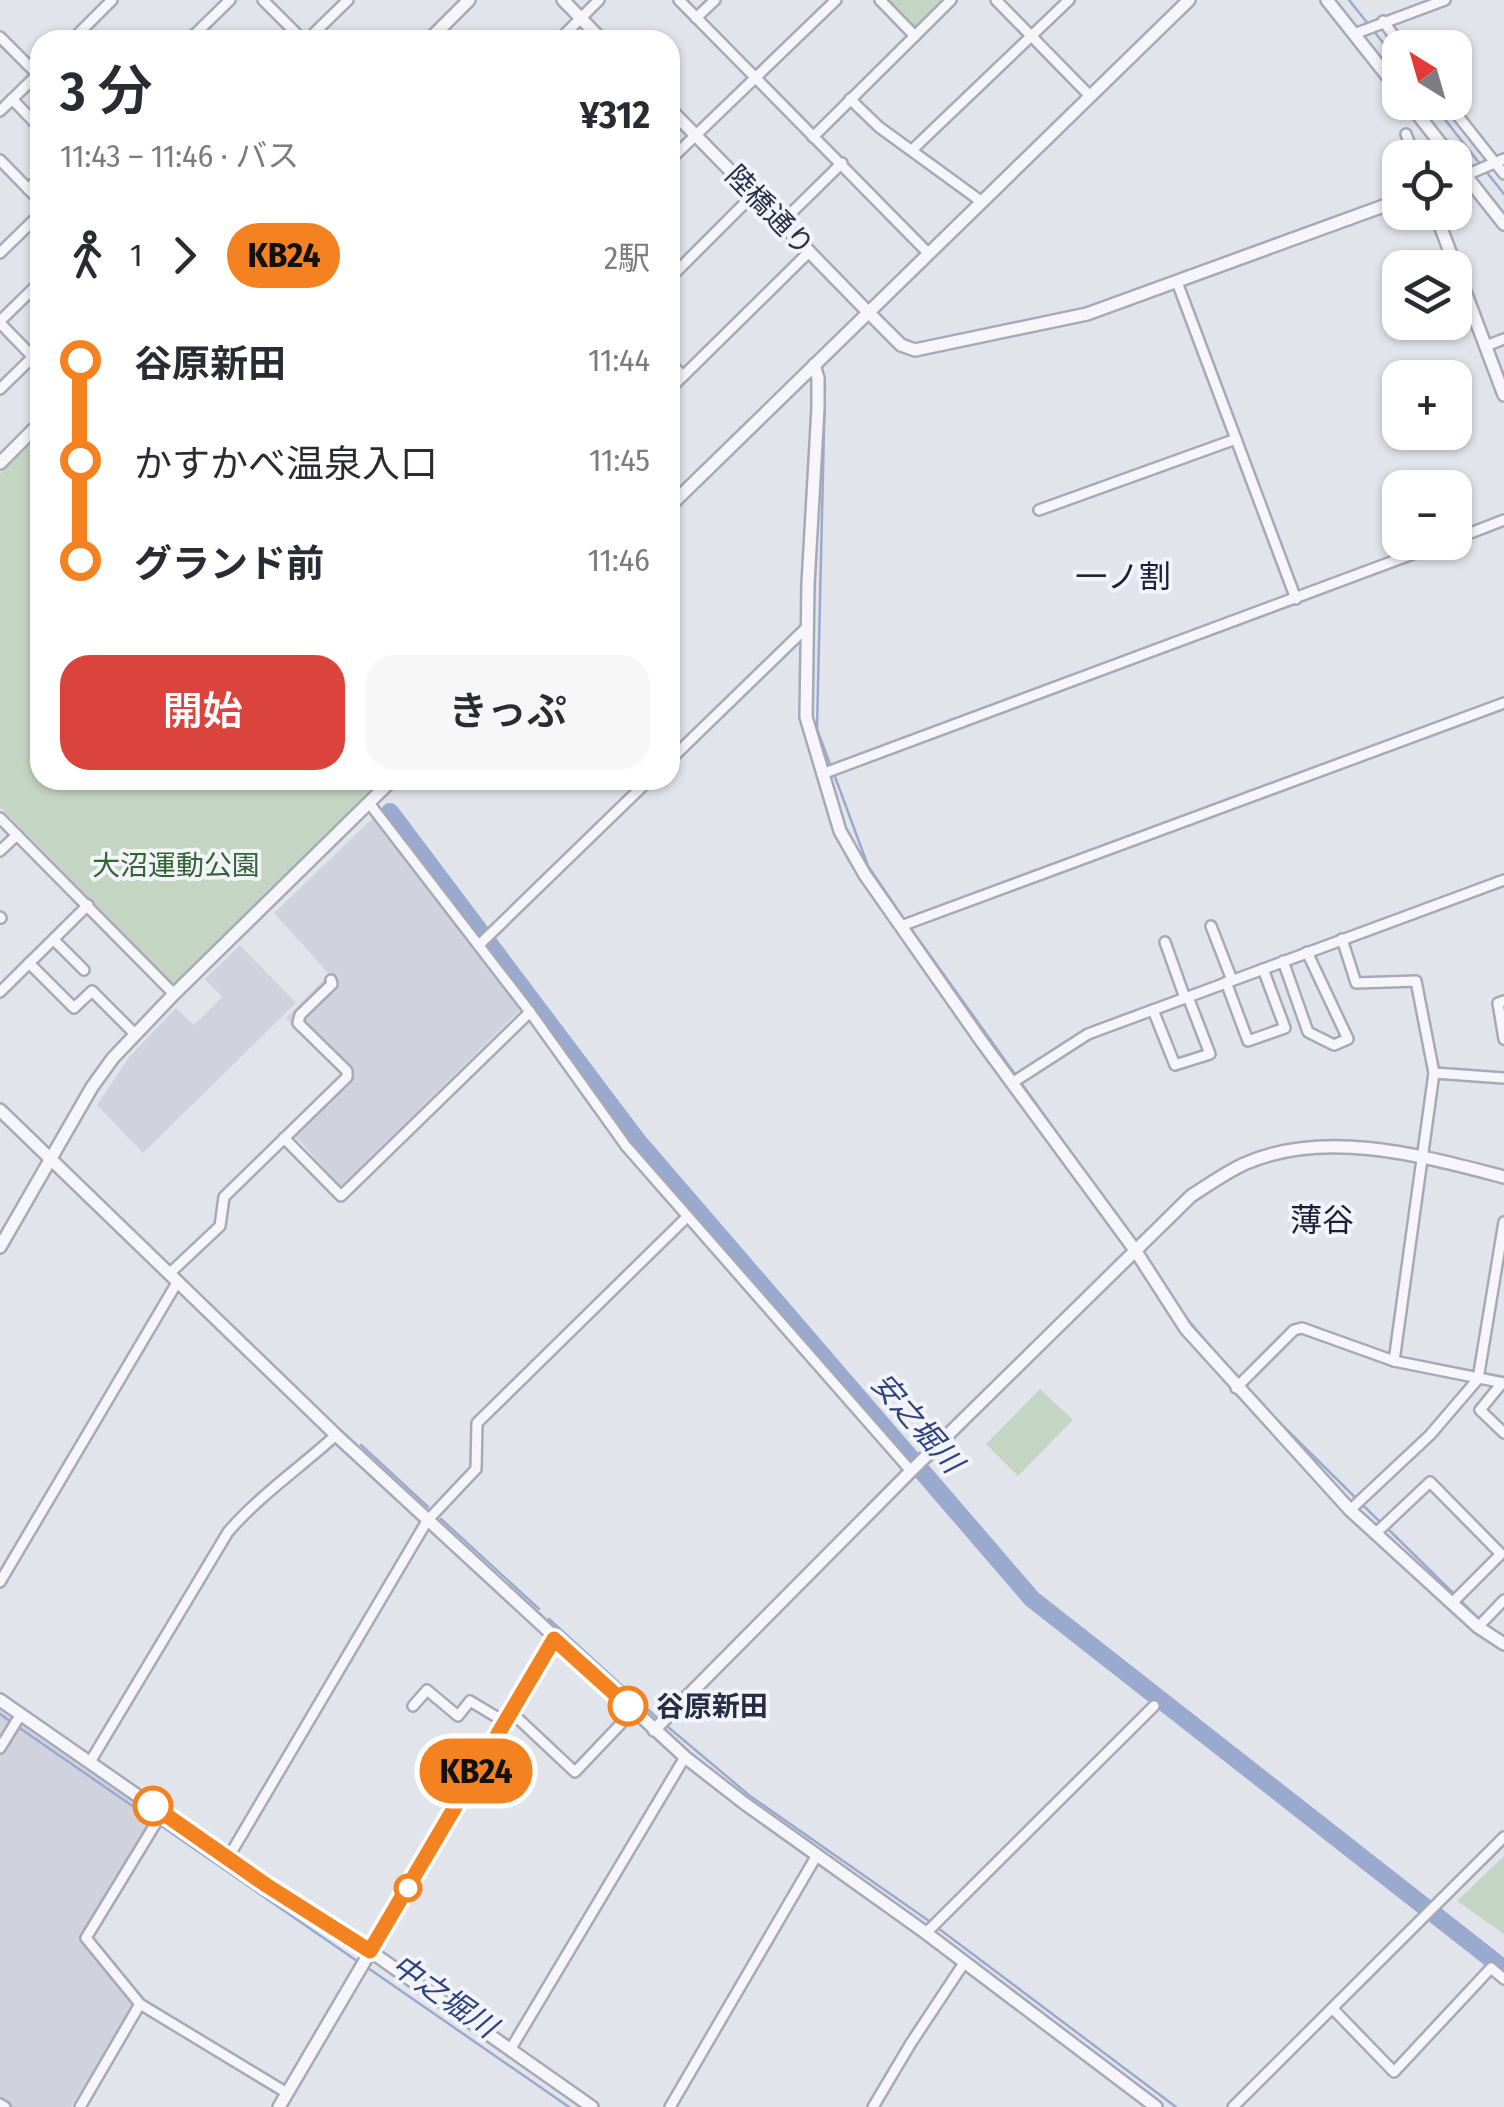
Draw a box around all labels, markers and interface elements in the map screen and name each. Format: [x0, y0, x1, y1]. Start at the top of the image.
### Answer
north arrow [1382, 30, 1472, 120]
map controls [1382, 30, 1472, 560]
text: 3 分 [60, 59, 153, 125]
text: ¥312 [580, 92, 650, 138]
text: 11:43 – 11:46 · バス [60, 137, 299, 175]
button: locate [1382, 140, 1472, 230]
street label: 陸橋通り [719, 159, 820, 262]
icon: walk [60, 228, 115, 283]
icon: forward [157, 228, 212, 283]
text: KB24 [247, 234, 320, 276]
text: 1 [130, 236, 142, 274]
text: 2駅 [604, 239, 650, 277]
button: layers [1382, 250, 1472, 340]
text: 谷原新田 [134, 341, 286, 387]
text: 11:44 [588, 341, 650, 379]
button: + [1382, 360, 1472, 450]
text: かすかべ温泉入口 [134, 441, 438, 487]
text: 11:45 [589, 441, 650, 479]
button: − [1382, 470, 1472, 560]
text: グランド前 [134, 541, 324, 587]
text: 11:46 [588, 541, 650, 579]
district label: 一ノ割 [1075, 558, 1171, 596]
button: 開始 [60, 655, 345, 770]
button: きっぷ [365, 655, 650, 770]
park label: 大沼運動公園 [92, 849, 260, 882]
district label: 薄谷 [1290, 1201, 1354, 1239]
water label: 安之堀川 [864, 1366, 972, 1482]
marker: 谷原新田 [609, 1687, 647, 1725]
place label: 谷原新田 [656, 1690, 768, 1723]
line badge: KB24 [406, 1738, 546, 1804]
text: KB24 [440, 1750, 512, 1792]
unlabelled marker [134, 1787, 172, 1825]
unlabelled marker [395, 1875, 421, 1901]
water label: 中之堀川 [385, 1947, 506, 2047]

